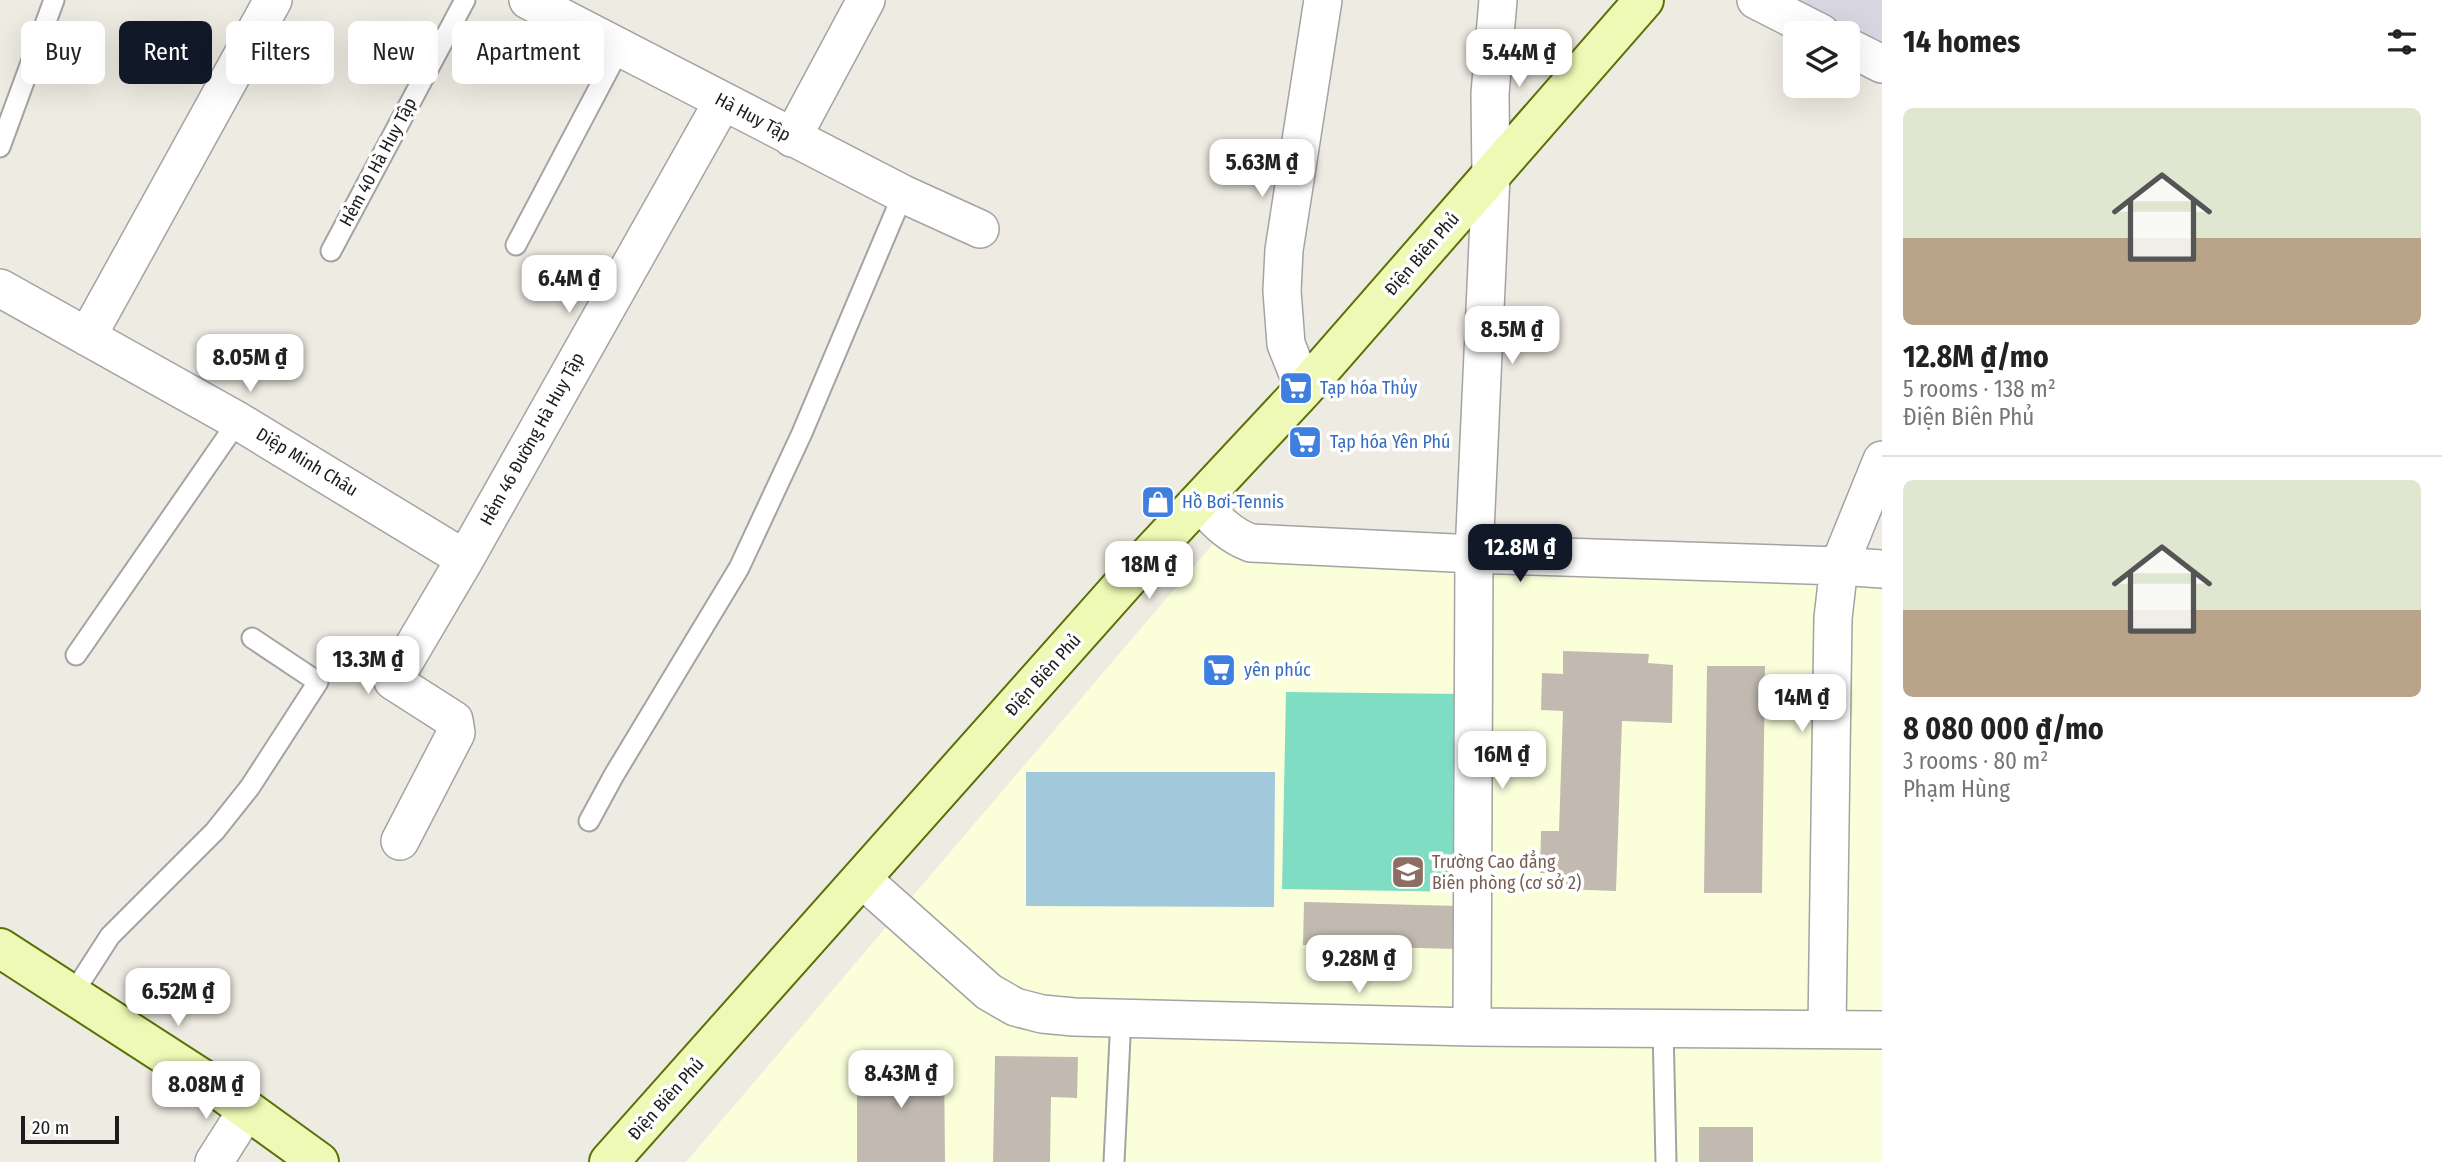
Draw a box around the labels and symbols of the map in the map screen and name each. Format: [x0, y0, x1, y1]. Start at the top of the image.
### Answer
pin: 5.44M ₫ [1454, 29, 1584, 89]
street label: Hà Huy Tập [711, 88, 795, 146]
street label: Hẻm 40 Hà Huy Tập [335, 94, 421, 230]
pin: 5.63M ₫ [1197, 140, 1327, 199]
street label: Điện Biên Phủ [1380, 208, 1464, 300]
pin: 6.4M ₫ [512, 256, 626, 315]
pin: 8.5M ₫ [1455, 306, 1569, 366]
pin: 8.05M ₫ [185, 334, 315, 394]
street label: Hẻm 46 Đường Hà Huy Tập [475, 349, 589, 529]
supermarket icon: Tạp hóa Thủy [1277, 369, 1315, 407]
place label: Tạp hóa Thủy [1320, 377, 1417, 399]
street label: Diệp Minh Châu [252, 423, 362, 501]
supermarket icon: Tạp hóa Yên Phú [1286, 423, 1324, 461]
place label: Tạp hóa Yên Phú [1330, 431, 1450, 453]
shop icon: Hồ Bơi-Tennis [1139, 483, 1177, 521]
place label: Hồ Bơi-Tennis [1182, 491, 1284, 513]
pin: 12.8M ₫ [1455, 524, 1585, 584]
pin: 18M ₫ [1100, 542, 1198, 601]
street label: Điện Biên Phủ [1000, 629, 1086, 721]
pin: 13.3M ₫ [303, 636, 433, 696]
supermarket icon: yên phúc [1200, 651, 1238, 689]
place label: yên phúc [1244, 659, 1311, 681]
pin: 14M ₫ [1753, 674, 1851, 734]
pin: 16M ₫ [1453, 732, 1551, 791]
place label: Trường Cao đẳng Biên phòng (cơ sở 2) [1432, 850, 1581, 894]
school or university icon: Trường Cao đẳng Biên phòng (cơ sở 2) [1389, 853, 1427, 891]
pin: 9.28M ₫ [1294, 936, 1424, 995]
pin: 6.52M ₫ [113, 968, 243, 1028]
pin: 8.43M ₫ [836, 1050, 966, 1110]
street label: Điện Biên Phủ [623, 1053, 709, 1145]
pin: 8.08M ₫ [141, 1062, 271, 1121]
scale bar [21, 1113, 119, 1145]

